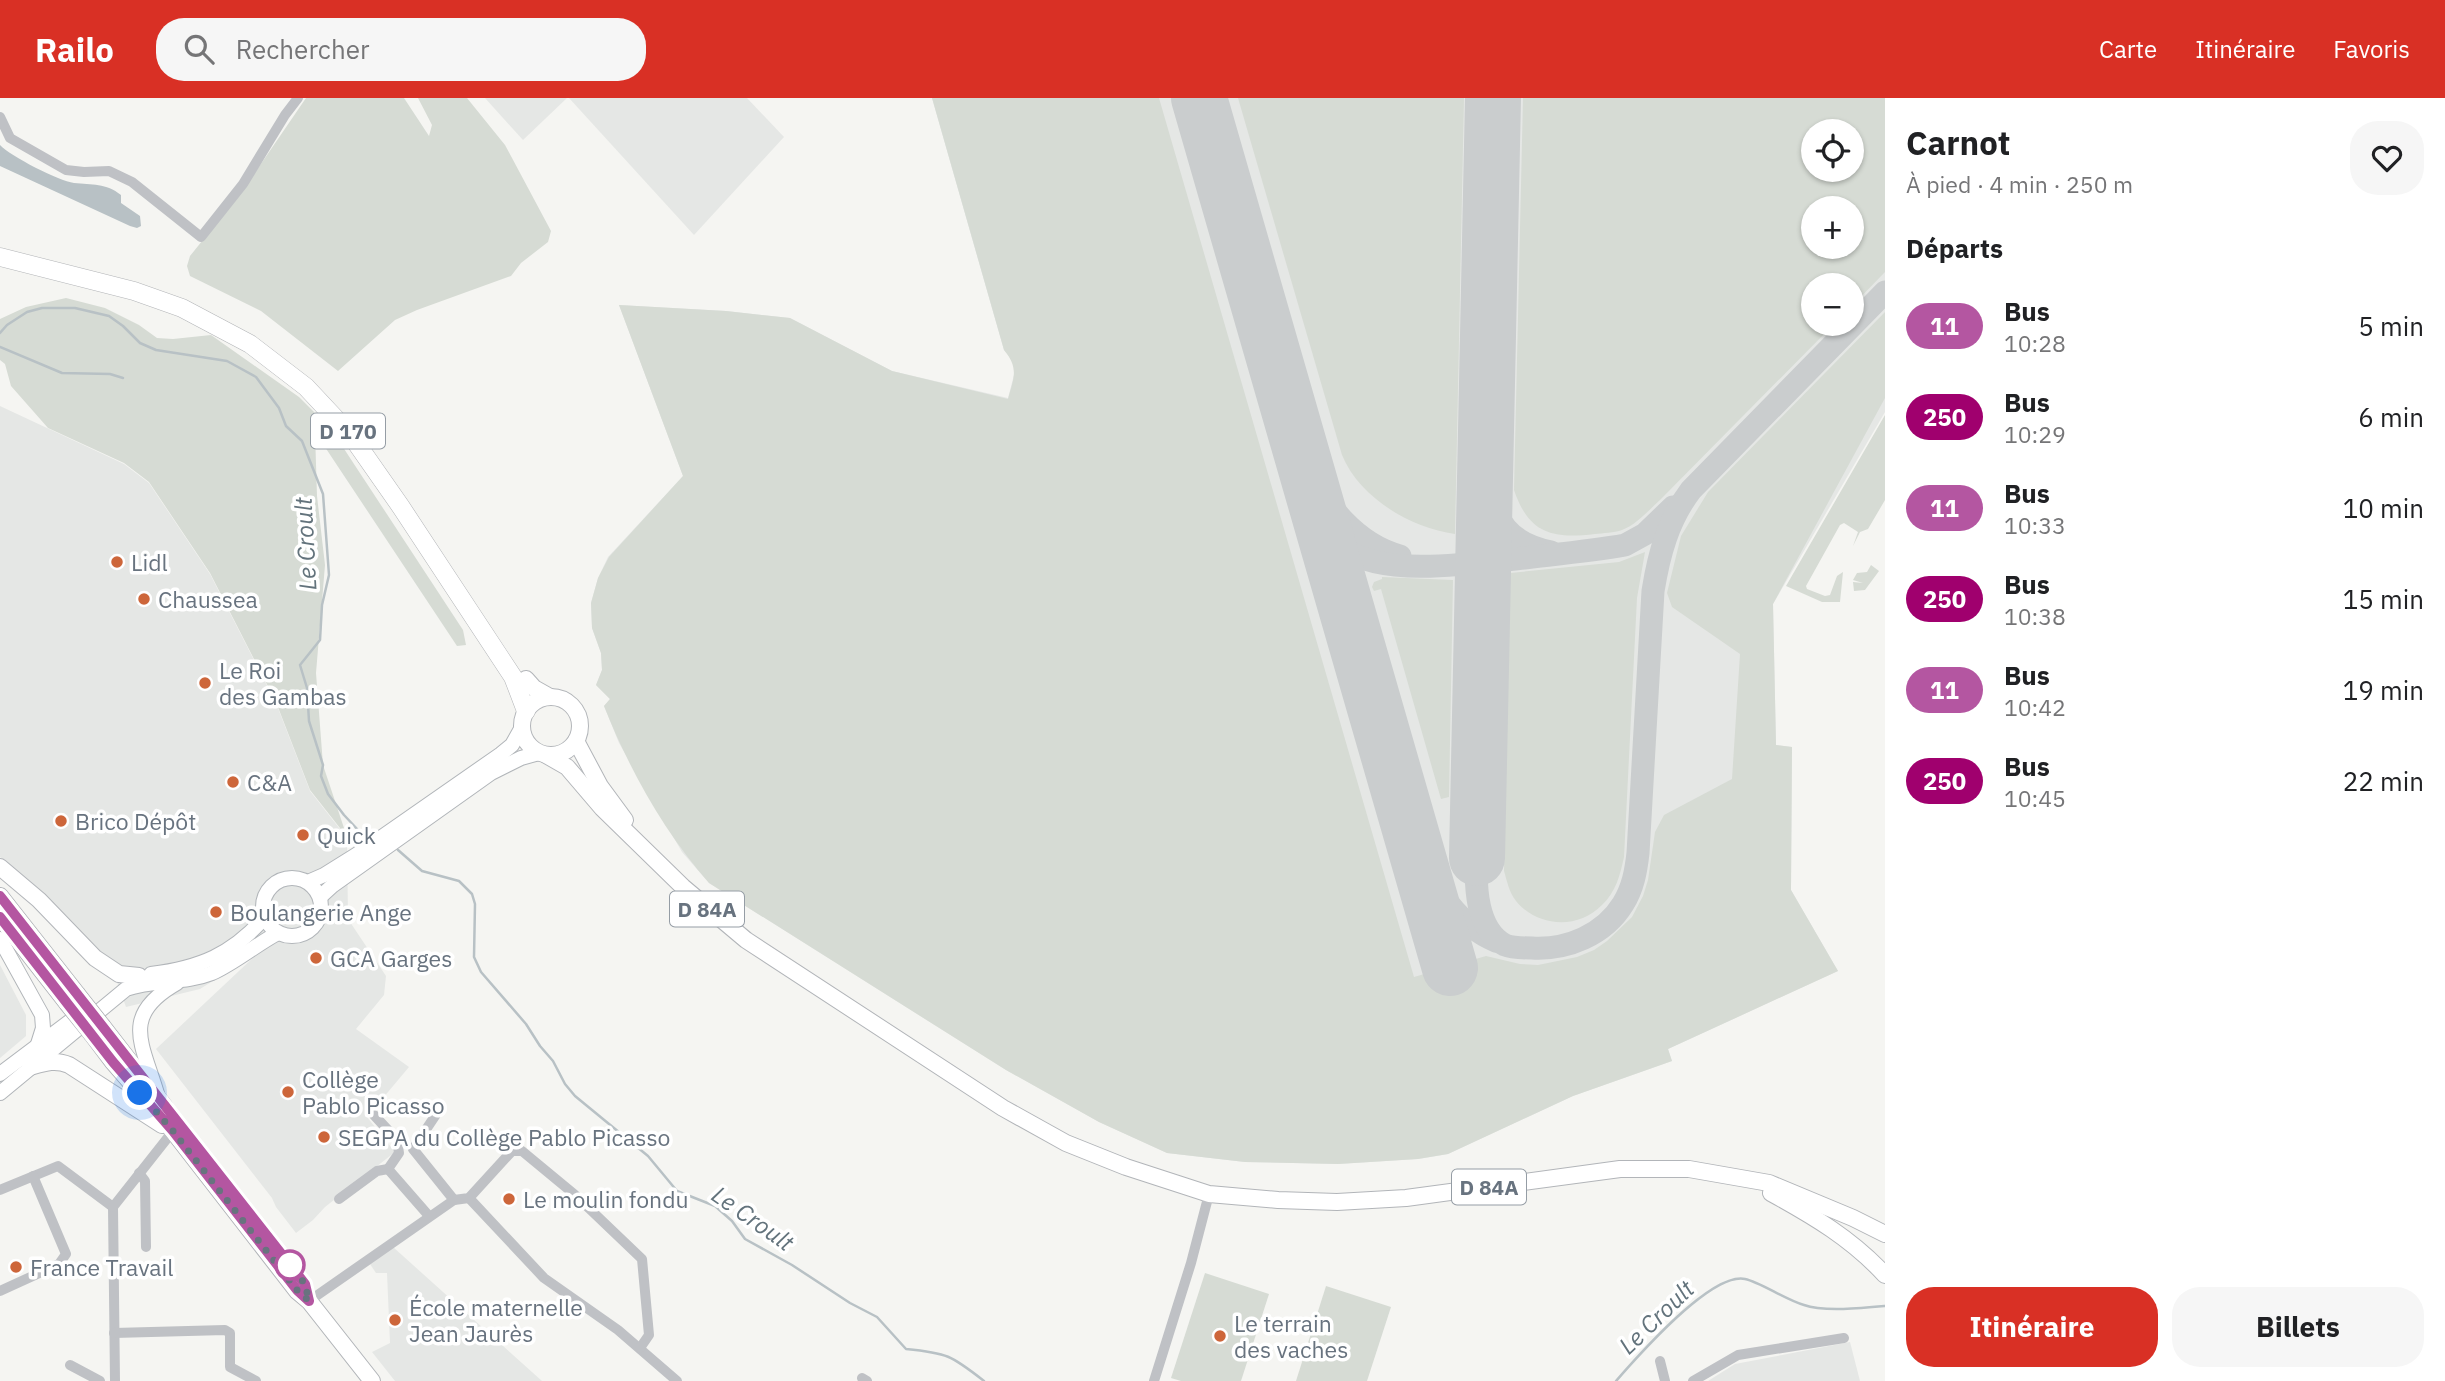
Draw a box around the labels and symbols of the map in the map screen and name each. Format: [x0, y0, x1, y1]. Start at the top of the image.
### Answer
road number: D 170 [311, 414, 385, 448]
water label: Le Croult [287, 495, 323, 591]
place label: Lidl [131, 547, 168, 577]
marker: Lidl [109, 554, 125, 570]
place label: Chaussea [158, 584, 258, 614]
marker: Chaussea [136, 591, 152, 607]
place label: Le Roi des Gambas [219, 655, 347, 711]
marker: Le Roi des Gambas [197, 675, 213, 691]
place label: C&A [247, 767, 292, 797]
marker: C&A [225, 774, 241, 790]
place label: Brico Dépôt [75, 806, 196, 836]
marker: Brico Dépôt [53, 813, 69, 829]
place label: Quick [317, 820, 376, 850]
marker: Quick [295, 827, 311, 843]
road number: D 84A [670, 892, 744, 926]
place label: Boulangerie Ange [230, 897, 412, 927]
marker: Boulangerie Ange [208, 904, 224, 920]
place label: GCA Garges [330, 943, 452, 973]
marker: GCA Garges [308, 950, 324, 966]
place label: Collège Pablo Picasso [302, 1064, 445, 1120]
your location [122, 1075, 157, 1110]
marker: Collège Pablo Picasso [280, 1084, 296, 1100]
place label: SEGPA du Collège Pablo Picasso [338, 1122, 671, 1152]
marker: SEGPA du Collège Pablo Picasso [316, 1129, 332, 1145]
road number: D 84A [1452, 1170, 1526, 1204]
water label: Le Croult [706, 1178, 801, 1259]
place label: Le moulin fondu [523, 1184, 689, 1214]
marker: Le moulin fondu [501, 1191, 517, 1207]
unlabelled marker [275, 1250, 305, 1280]
place label: France Travail [30, 1252, 174, 1282]
marker: France Travail [8, 1259, 24, 1275]
water label: Le Croult [1611, 1272, 1701, 1361]
place label: École maternelle Jean Jaurès [409, 1292, 583, 1348]
place label: Le terrain des vaches [1234, 1308, 1348, 1364]
marker: École maternelle Jean Jaurès [387, 1312, 403, 1328]
marker: Le terrain des vaches [1212, 1328, 1228, 1344]

